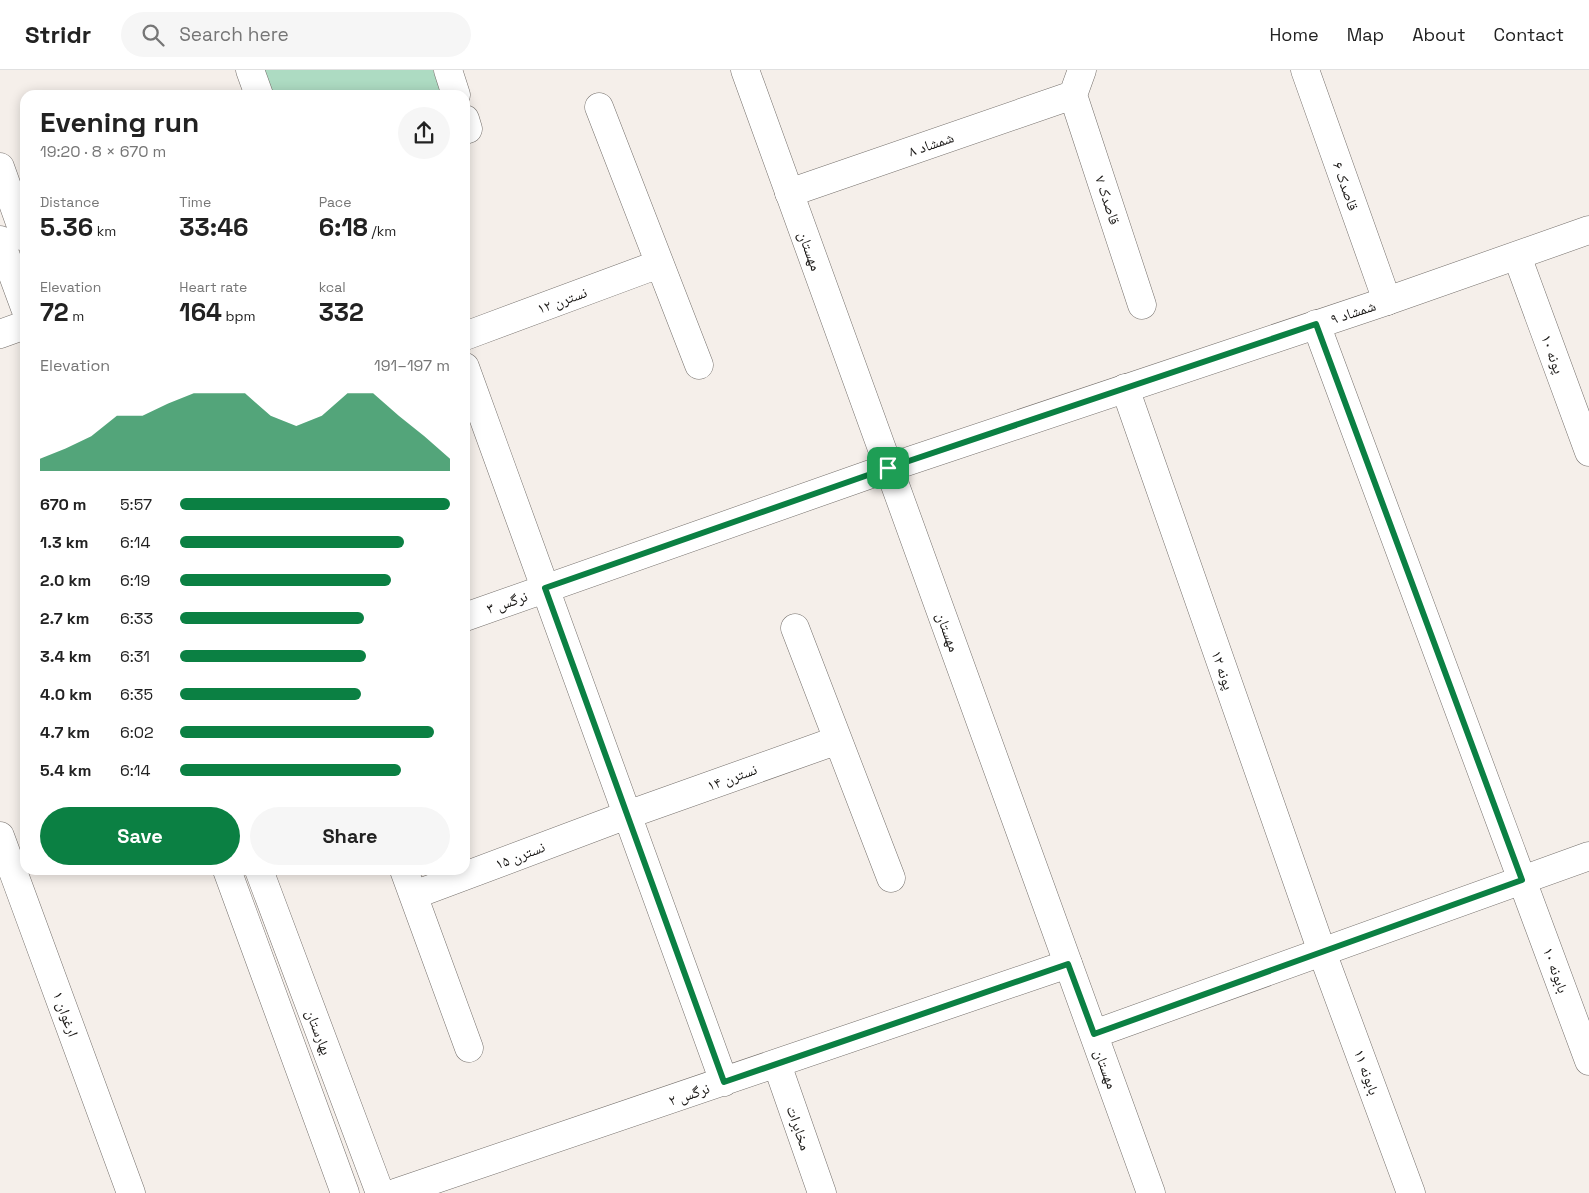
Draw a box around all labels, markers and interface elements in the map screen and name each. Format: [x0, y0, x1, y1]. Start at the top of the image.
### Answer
search box [121, 12, 471, 57]
text: Stridr [25, 19, 91, 50]
icon: search [139, 21, 167, 49]
text: Search here [179, 22, 289, 47]
text: Home [1270, 23, 1319, 46]
text: Map [1347, 23, 1384, 46]
text: About [1412, 23, 1466, 46]
text: Contact [1494, 23, 1564, 46]
text: Evening run [40, 104, 199, 140]
button: share [398, 107, 450, 159]
street label: شمشاد ۸ [906, 127, 956, 161]
text: 19:20 · 8 × 670 m [40, 141, 166, 162]
street label: قاصدک ۶ [1329, 159, 1363, 213]
street label: قاصدک ۷ [1091, 173, 1125, 227]
text: Distance [40, 193, 100, 211]
text: Time [179, 193, 211, 211]
text: Pace [319, 193, 351, 211]
text: 5.36 [40, 211, 93, 243]
text: 33:46 [179, 211, 249, 243]
text: 6:18 [319, 211, 368, 243]
text: km [93, 222, 116, 240]
text: /km [368, 222, 396, 240]
street label: مهستان [793, 229, 826, 274]
text: Elevation [40, 278, 101, 296]
text: Heart rate [179, 278, 247, 296]
text: kcal [319, 278, 346, 296]
street label: نسترن ۱۲ [534, 282, 590, 319]
text: 72 [40, 296, 69, 328]
text: 164 [179, 296, 222, 328]
text: 332 [319, 296, 364, 328]
street label: شمشاد ۹ [1328, 296, 1378, 328]
text: m [69, 307, 84, 325]
text: bpm [222, 307, 256, 325]
street label: پونه ۱۰ [1537, 332, 1569, 376]
text: Elevation [40, 355, 110, 376]
text: 191–197 m [374, 355, 450, 376]
pin [867, 447, 909, 489]
icon: arrive [874, 454, 902, 482]
text: 670 m [40, 494, 87, 515]
text: 5:57 [120, 494, 152, 515]
text: 1.3 km [40, 532, 88, 553]
text: 6:14 [120, 532, 151, 553]
text: 2.0 km [40, 570, 91, 591]
text: 6:19 [120, 570, 150, 591]
street label: نرگس ۳ [484, 586, 530, 619]
text: 2.7 km [40, 608, 89, 629]
text: 6:33 [120, 608, 153, 629]
street label: مهستان [931, 610, 964, 655]
text: 3.4 km [40, 646, 91, 667]
text: 6:31 [120, 646, 150, 667]
street label: پونه ۱۲ [1207, 648, 1239, 692]
text: 4.0 km [40, 684, 92, 705]
text: 6:35 [120, 684, 153, 705]
text: 4.7 km [40, 722, 90, 743]
text: 6:02 [120, 722, 154, 743]
street label: نسترن ۱۴ [704, 759, 760, 796]
text: 5.4 km [40, 760, 91, 781]
text: 6:14 [120, 760, 151, 781]
button: Save [40, 807, 240, 865]
button: Share [250, 807, 450, 865]
street label: نسترن ۱۵ [492, 837, 548, 874]
street label: بابونه ۱۰ [1539, 945, 1573, 995]
street label: ارغوان ۱ [48, 989, 83, 1040]
street label: بهارستان [301, 1007, 336, 1058]
street label: مهستان [1089, 1047, 1122, 1092]
street label: بابونه ۱۱ [1350, 1047, 1384, 1097]
street label: نرگس ۲ [666, 1078, 712, 1111]
street label: مخابرات [783, 1103, 816, 1153]

